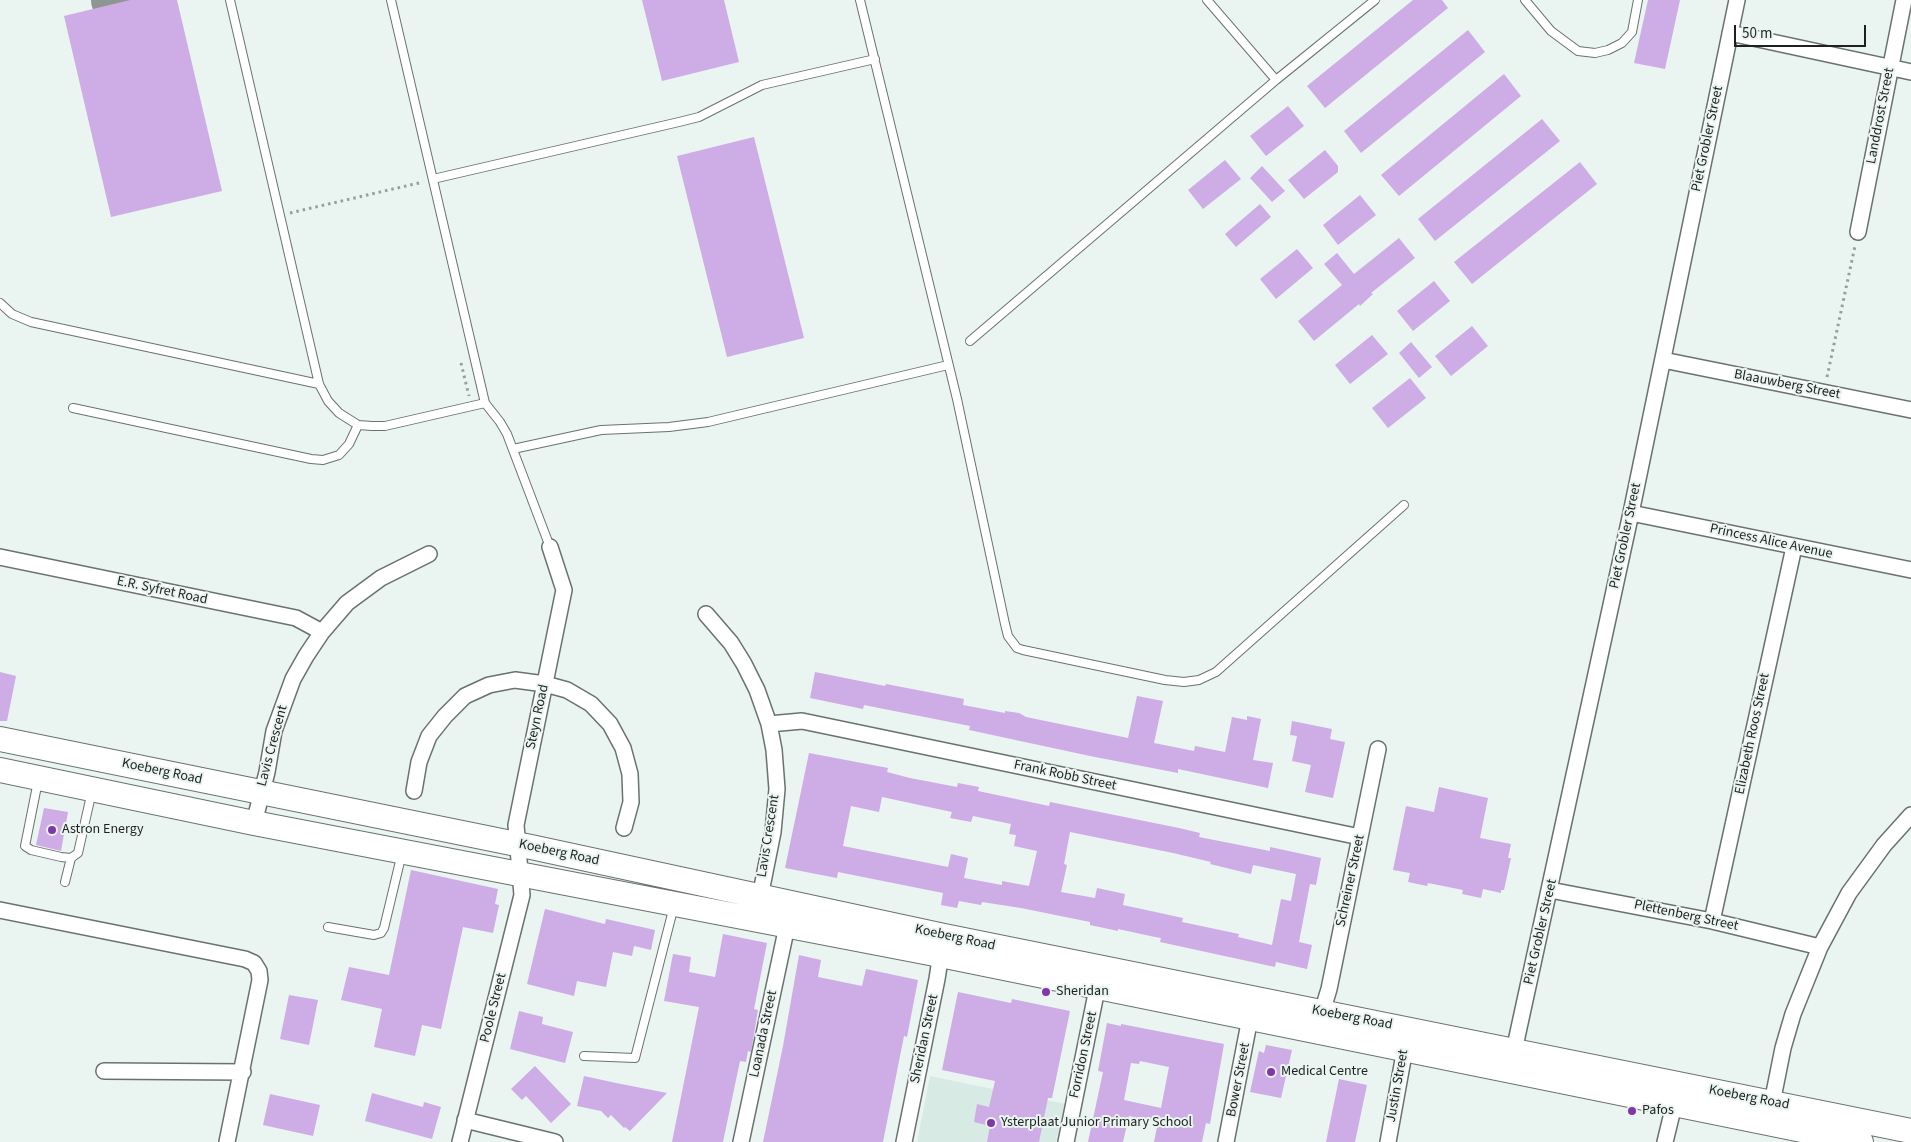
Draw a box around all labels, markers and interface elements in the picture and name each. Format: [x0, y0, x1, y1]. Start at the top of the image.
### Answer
scale bar [1736, 15, 1868, 47]
text: 50 m [1742, 23, 1772, 44]
street label: Landdrost Street [1863, 67, 1899, 165]
street label: Piet Grobler Street [1689, 85, 1727, 193]
street label: Blaauwberg Street [1732, 366, 1842, 404]
street label: Piet Grobler Street [1607, 482, 1645, 590]
street label: Princess Alice Avenue [1708, 521, 1834, 563]
street label: E.R. Syfret Road [115, 573, 209, 609]
street label: Elizabeth Roos Street [1732, 672, 1774, 796]
street label: Steyn Road [523, 683, 553, 751]
street label: Lavis Crescent [254, 704, 292, 788]
street label: Koeberg Road [120, 755, 204, 789]
street label: Frank Robb Street [1012, 757, 1118, 795]
street label: Lavis Crescent [754, 793, 784, 879]
place label: Astron Energy [62, 822, 144, 838]
marker: Astron Energy [46, 824, 58, 836]
street label: Schreiner Street [1333, 833, 1369, 929]
street label: Koeberg Road [517, 836, 601, 870]
street label: Piet Grobler Street [1521, 878, 1561, 986]
street label: Plettenberg Street [1632, 897, 1740, 935]
street label: Koeberg Road [913, 921, 997, 955]
street label: Poole Street [477, 971, 511, 1045]
place label: Sheridan [1056, 984, 1109, 1000]
marker: Sheridan [1040, 986, 1052, 998]
street label: Loanada Street [747, 989, 781, 1079]
street label: Sheridan Street [907, 993, 943, 1085]
street label: Koeberg Road [1310, 1002, 1394, 1034]
street label: Forridon Street [1067, 1010, 1101, 1100]
street label: Bower Street [1224, 1041, 1254, 1119]
street label: Justin Street [1383, 1048, 1413, 1124]
place label: Medical Centre [1281, 1064, 1368, 1080]
marker: Medical Centre [1265, 1066, 1277, 1078]
street label: Koeberg Road [1707, 1082, 1791, 1114]
place label: Pafos [1642, 1103, 1674, 1119]
marker: Pafos [1626, 1105, 1638, 1117]
place label: Ysterplaat Junior Primary School [1001, 1115, 1192, 1131]
marker: Ysterplaat Junior Primary School [985, 1117, 997, 1129]

